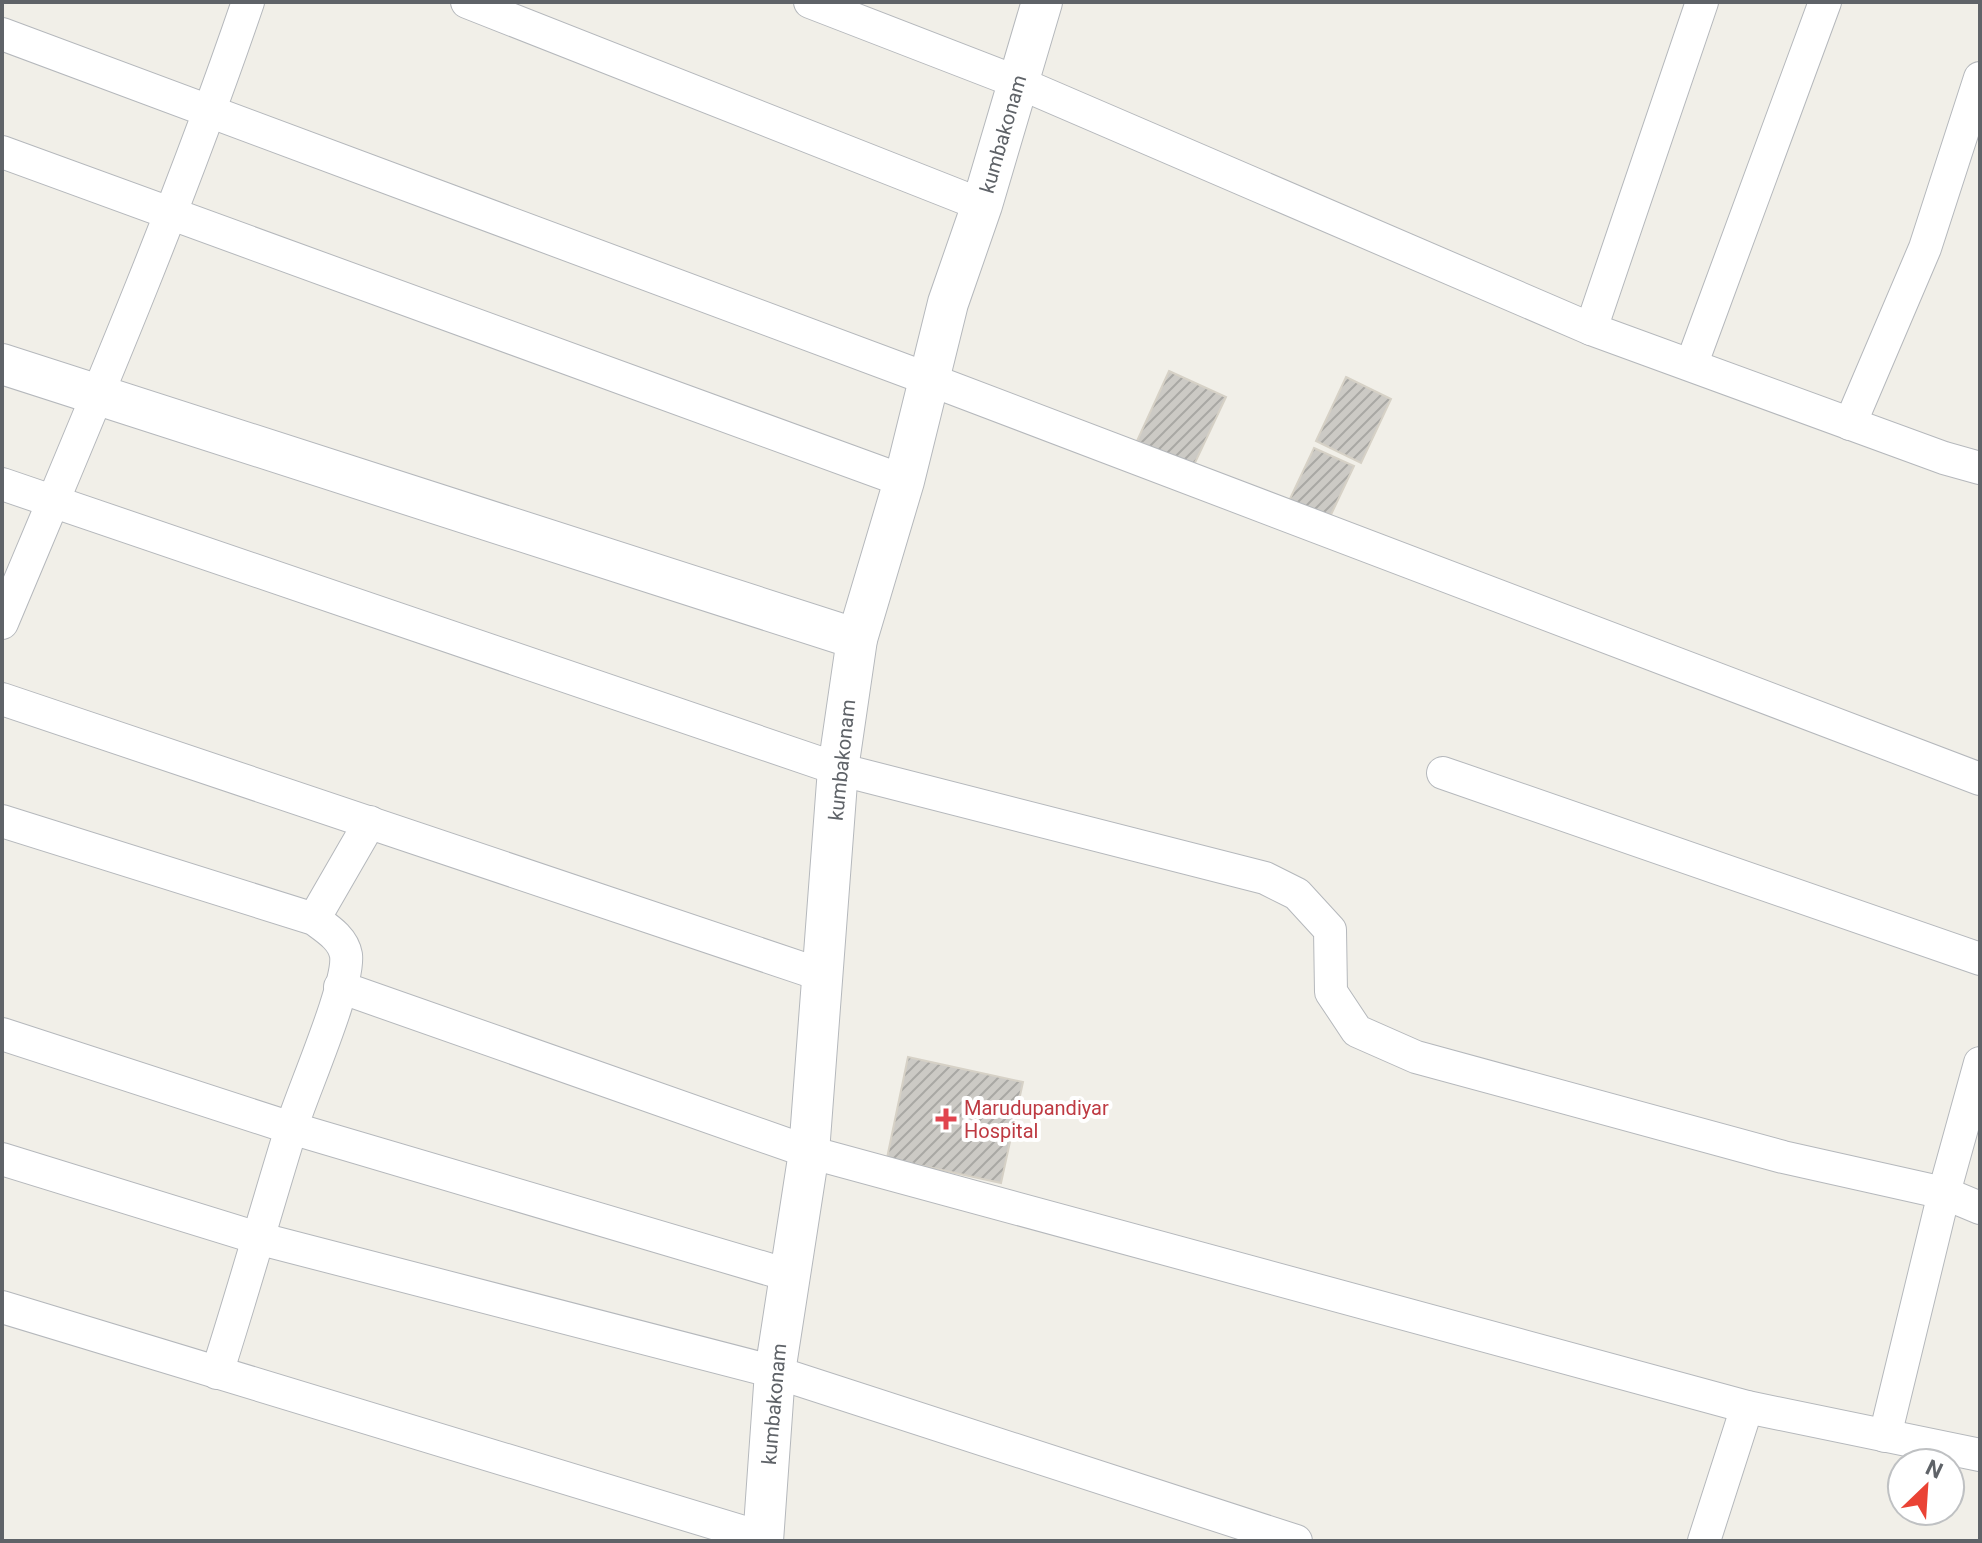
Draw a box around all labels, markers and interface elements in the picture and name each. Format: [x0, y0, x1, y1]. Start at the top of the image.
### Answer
street label: kumbakonam [975, 72, 1031, 196]
street label: kumbakonam [824, 698, 860, 822]
place label: Marudupandiyar Hospital [964, 1096, 1109, 1143]
marker: Marudupandiyar Hospital [935, 1108, 957, 1130]
street label: kumbakonam [757, 1342, 791, 1466]
north arrow [1886, 1447, 1966, 1527]
text: N [1922, 1455, 1947, 1484]

